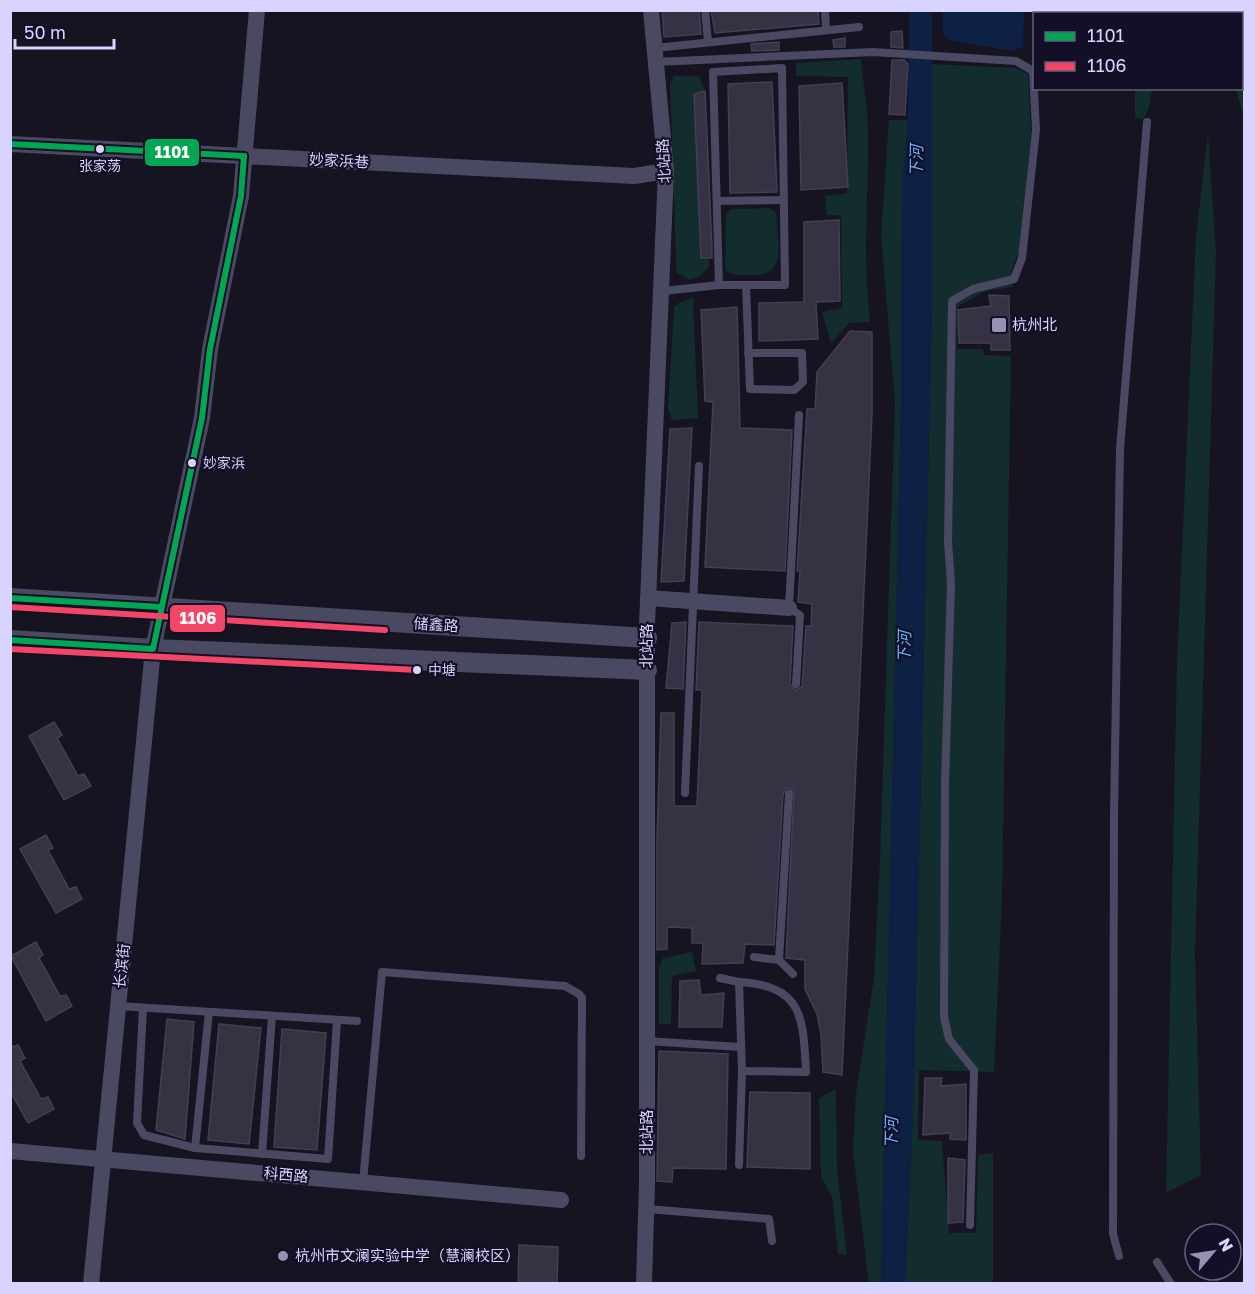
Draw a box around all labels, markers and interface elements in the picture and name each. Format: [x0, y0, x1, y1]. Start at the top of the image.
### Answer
scale bar [15, 12, 114, 50]
legend [1033, 12, 1243, 90]
text: 50 m [24, 21, 66, 43]
text: 1101 [1087, 24, 1125, 46]
text: 1106 [1087, 54, 1127, 76]
line badge: 1101 [144, 138, 200, 167]
street label: 北站路 [653, 138, 673, 184]
text: 1101 [154, 142, 190, 162]
water label: 下河 [906, 142, 926, 177]
marker: 张家荡 [94, 143, 106, 155]
street label: 妙家浜巷 [309, 149, 369, 171]
place label: 张家荡 [79, 157, 121, 174]
place label: 杭州北 [1012, 315, 1057, 333]
marker: 杭州北 [990, 316, 1008, 334]
place label: 妙家浜 [203, 454, 245, 471]
marker: 妙家浜 [186, 457, 198, 469]
line badge: 1106 [169, 604, 226, 633]
text: 1106 [179, 608, 217, 628]
street label: 储鑫路 [413, 613, 459, 635]
street label: 北站路 [637, 623, 655, 669]
water label: 下河 [894, 628, 914, 663]
place label: 中塘 [428, 661, 456, 678]
marker: 中塘 [411, 664, 423, 676]
street label: 长滨街 [110, 943, 132, 989]
street label: 北站路 [637, 1109, 655, 1155]
water label: 下河 [881, 1114, 901, 1149]
street label: 科西路 [263, 1163, 309, 1185]
north arrow [1183, 1222, 1243, 1282]
text: N [1214, 1235, 1238, 1255]
place label: 杭州市文澜实验中学（慧澜校区） [295, 1246, 520, 1264]
marker: 杭州市文澜实验中学（慧澜校区） [276, 1249, 290, 1263]

